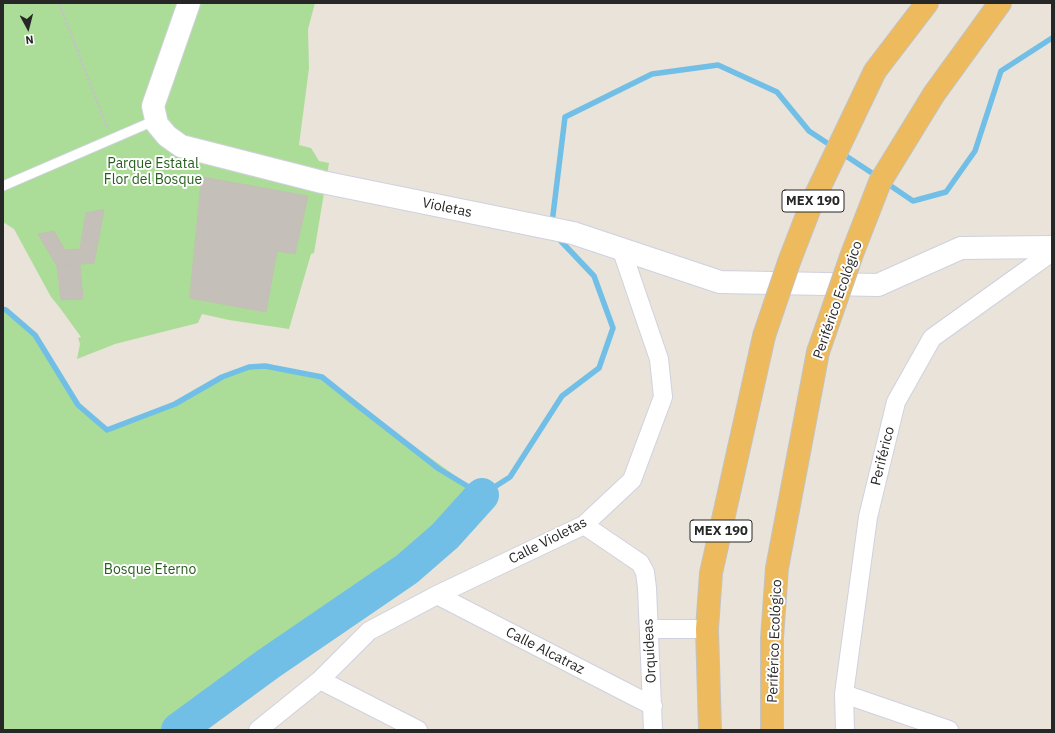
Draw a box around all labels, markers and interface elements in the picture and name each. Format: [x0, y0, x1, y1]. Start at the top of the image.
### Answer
north arrow [8, 8, 48, 48]
text: N [25, 32, 34, 47]
park label: Parque Estatal Flor del Bosque [104, 156, 202, 188]
road number: MEX 190 [782, 190, 844, 212]
street label: Violetas [421, 195, 473, 221]
street label: Periférico Ecológico [810, 239, 866, 361]
street label: Periférico [868, 425, 898, 487]
street label: Calle Violetas [506, 514, 590, 568]
road number: MEX 190 [690, 520, 752, 542]
park label: Bosque Eterno [104, 562, 196, 578]
street label: Periférico Ecológico [764, 579, 786, 703]
street label: Orquídeas [640, 618, 660, 684]
street label: Calle Alcatraz [503, 624, 587, 678]

